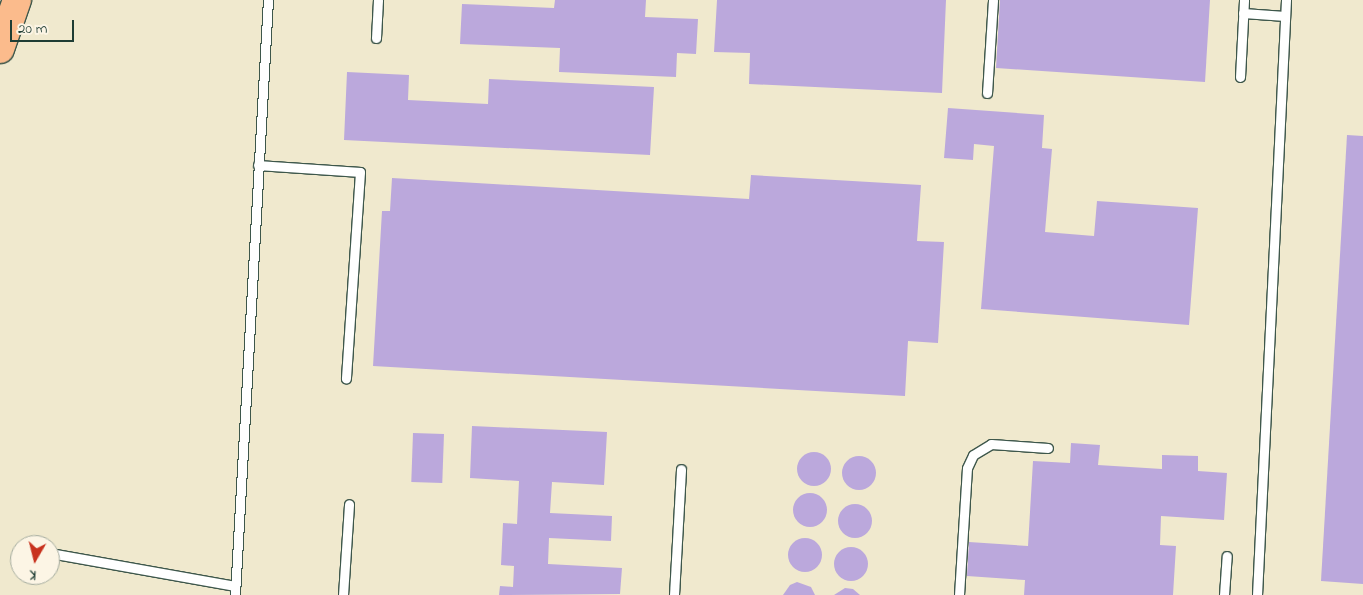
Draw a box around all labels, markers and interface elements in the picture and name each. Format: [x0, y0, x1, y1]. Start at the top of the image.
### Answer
scale bar [12, 10, 76, 42]
text: 20 m [18, 18, 47, 40]
north arrow [10, 535, 60, 585]
text: K [28, 563, 38, 585]

